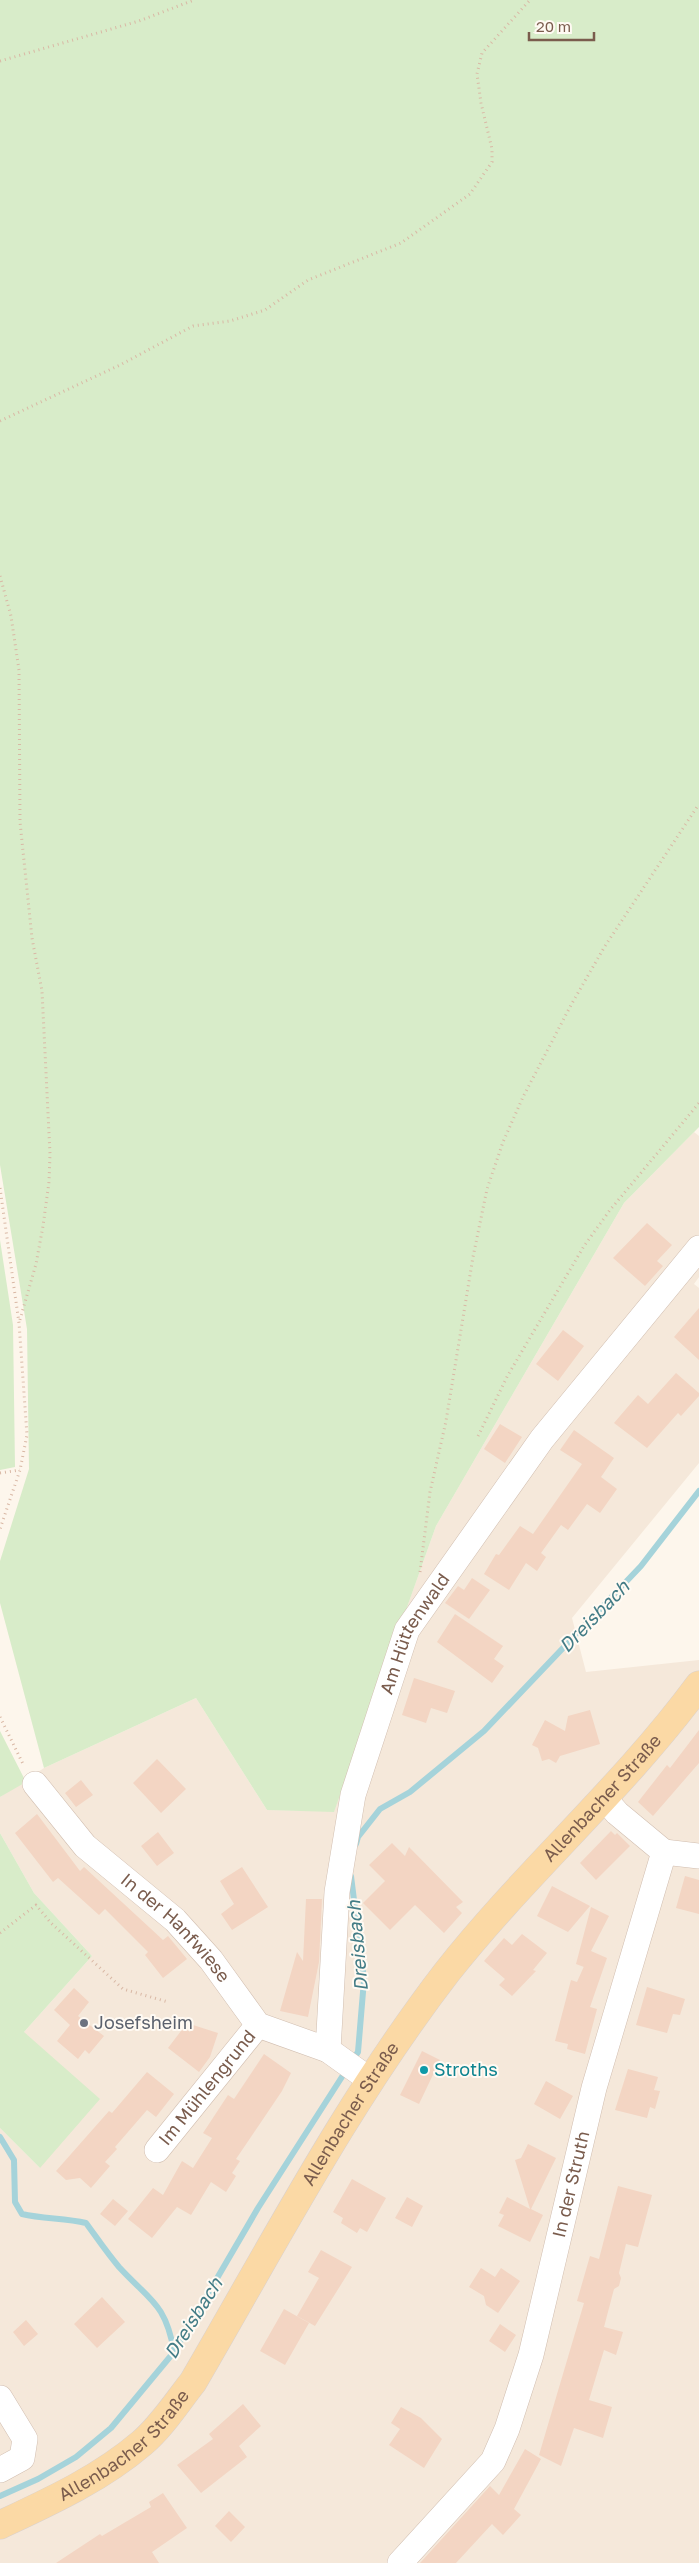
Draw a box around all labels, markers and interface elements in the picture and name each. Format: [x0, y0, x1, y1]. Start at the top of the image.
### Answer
scale bar [529, 10, 594, 42]
text: 20 m [536, 17, 571, 35]
street label: Am Hüttenwald [375, 1569, 454, 1697]
water label: Dreisbach [554, 1574, 634, 1656]
street label: Allenbacher Straße [538, 1729, 665, 1866]
street label: In der Hanfwiese [117, 1868, 235, 1986]
water label: Dreisbach [341, 1898, 372, 1992]
place label: Josefsheim [94, 2011, 193, 2033]
marker: Josefsheim [78, 2017, 90, 2029]
street label: Im Mühlengrund [153, 2025, 260, 2149]
street label: Allenbacher Straße [296, 2038, 403, 2189]
place label: Stroths [434, 2058, 498, 2080]
marker: Stroths [418, 2064, 430, 2076]
street label: In der Struth [547, 2129, 593, 2240]
water label: Dreisbach [159, 2272, 227, 2362]
street label: Allenbacher Straße [54, 2385, 193, 2505]

